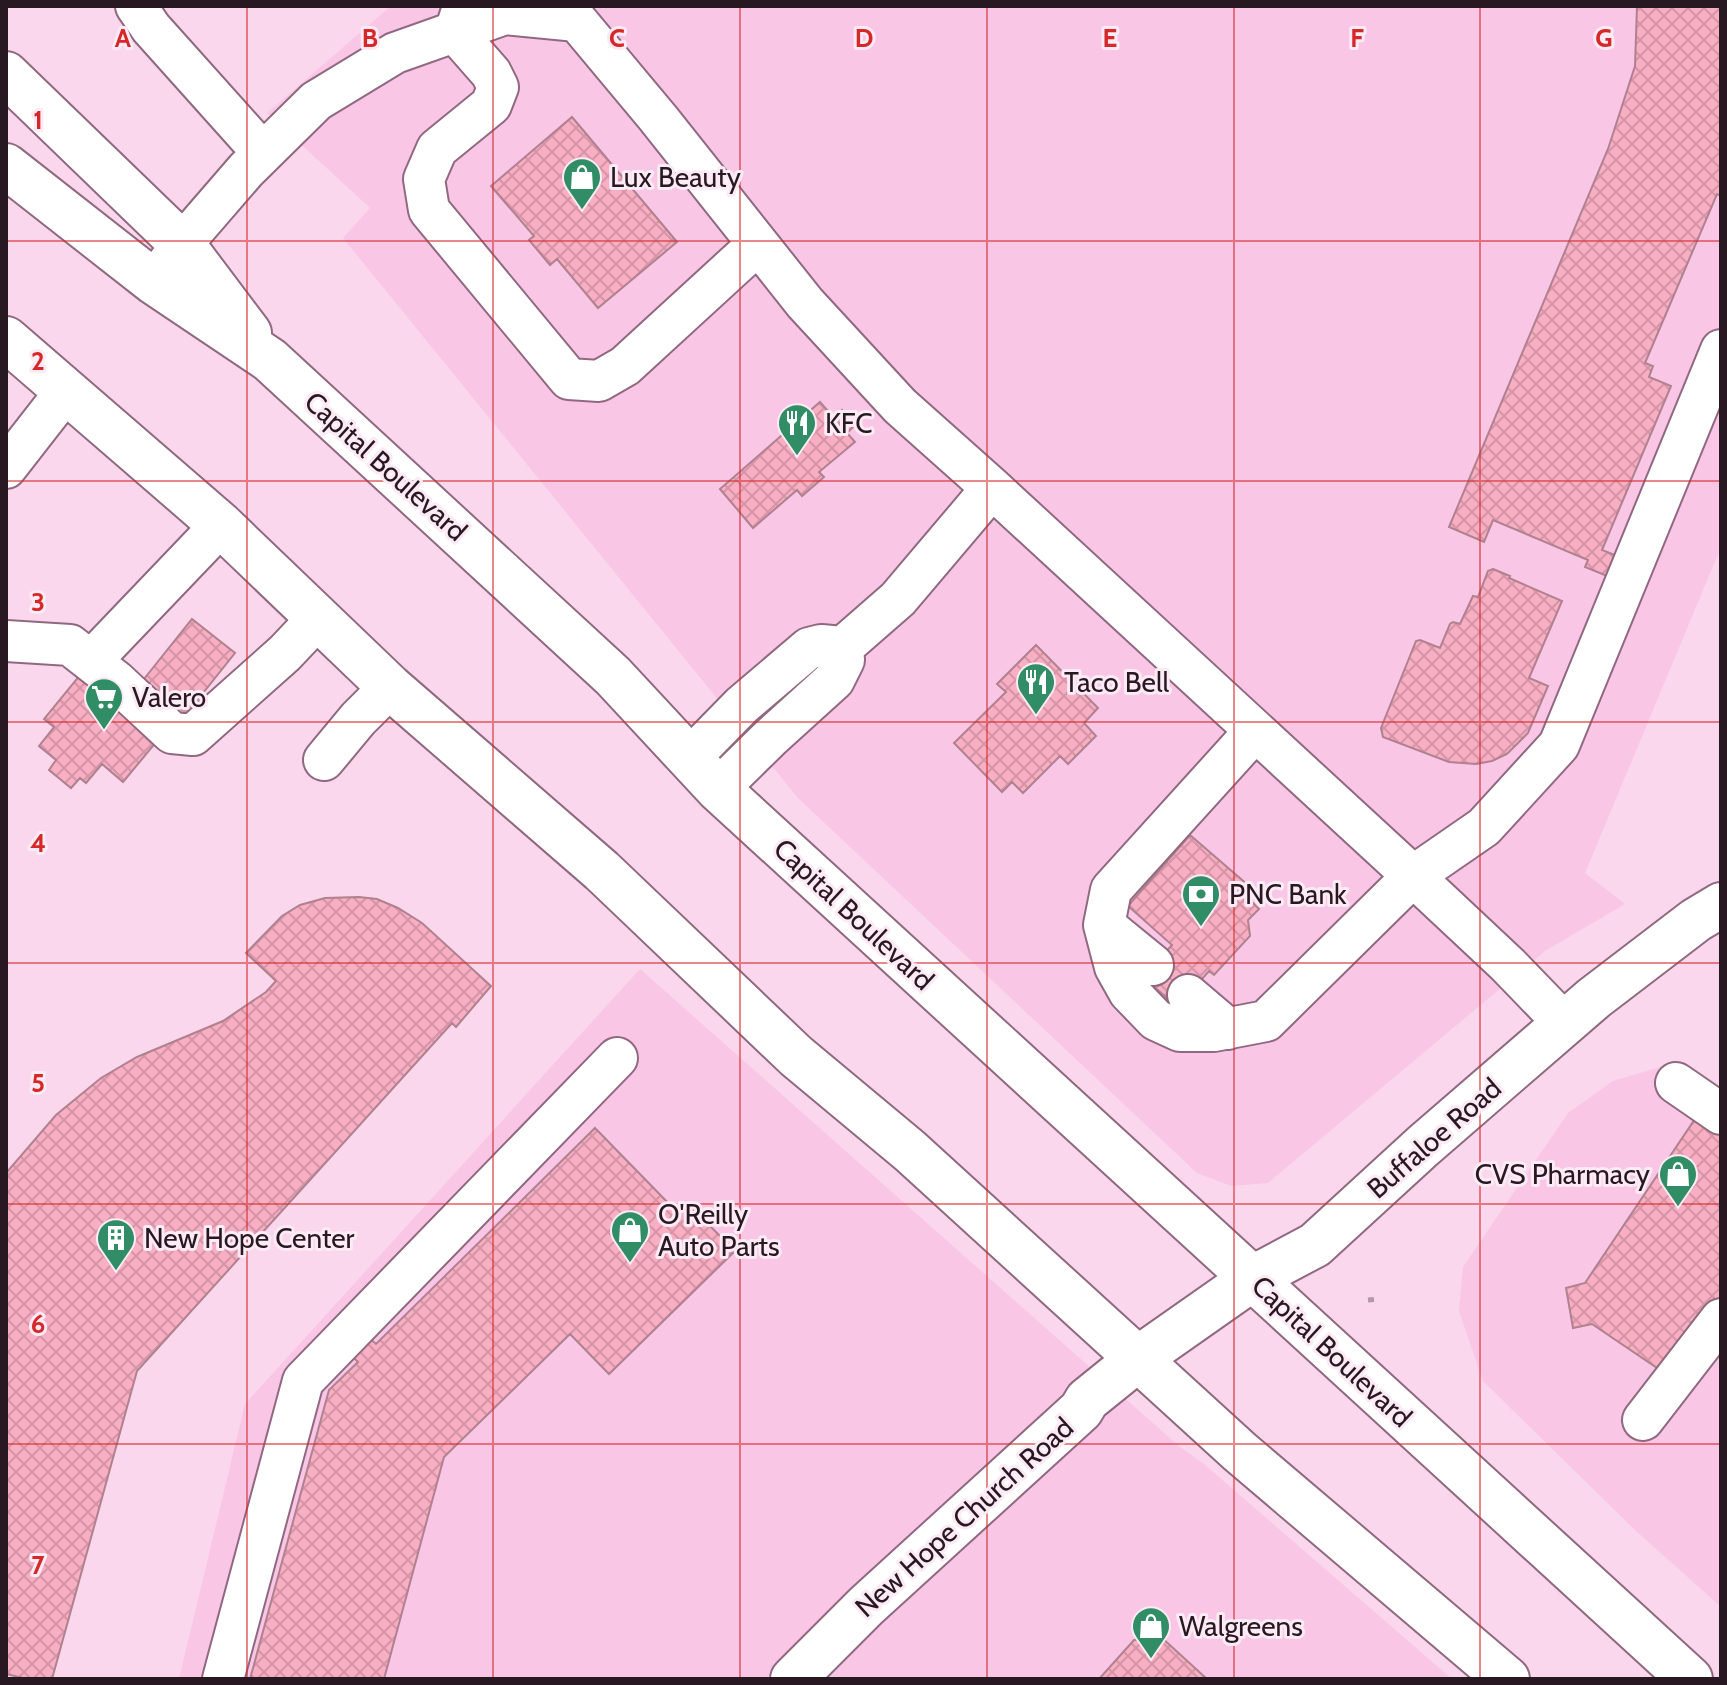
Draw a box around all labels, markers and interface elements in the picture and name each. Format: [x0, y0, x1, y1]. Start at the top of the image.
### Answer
text: A [115, 22, 132, 54]
text: B [362, 22, 378, 54]
text: C [609, 22, 625, 54]
text: D [855, 22, 873, 54]
text: E [1103, 22, 1117, 54]
text: F [1350, 22, 1364, 54]
text: G [1595, 22, 1613, 54]
text: 1 [33, 104, 43, 136]
shop icon: Lux Beauty [561, 156, 603, 211]
place label: Lux Beauty [610, 160, 741, 194]
text: 2 [31, 345, 45, 377]
street label: Capital Boulevard [298, 384, 474, 548]
restaurant icon: KFC [776, 402, 818, 457]
place label: KFC [825, 406, 873, 440]
text: 3 [31, 586, 45, 618]
restaurant icon: Taco Bell [1015, 661, 1057, 716]
place label: Taco Bell [1064, 665, 1170, 699]
supermarket icon: Valero [83, 676, 125, 731]
place label: Valero [132, 680, 206, 714]
text: 4 [30, 827, 46, 859]
street label: Capital Boulevard [767, 831, 941, 997]
bank icon: PNC Bank [1180, 873, 1222, 928]
place label: PNC Bank [1229, 877, 1347, 911]
text: 5 [31, 1067, 45, 1099]
street label: Buffaloe Road [1360, 1071, 1508, 1205]
shop icon: CVS Pharmacy [1657, 1153, 1699, 1208]
place label: CVS Pharmacy [1475, 1157, 1650, 1191]
place label: O'Reilly Auto Parts [658, 1197, 780, 1263]
shop icon: O'Reilly Auto Parts [609, 1209, 651, 1264]
building icon: New Hope Center [95, 1217, 137, 1272]
place label: New Hope Center [144, 1221, 355, 1255]
street label: Capital Boulevard [1245, 1268, 1419, 1434]
text: 6 [31, 1308, 45, 1340]
street label: New Hope Church Road [848, 1410, 1080, 1624]
text: 7 [31, 1549, 45, 1581]
shop icon: Walgreens [1130, 1605, 1172, 1660]
place label: Walgreens [1179, 1609, 1303, 1643]

